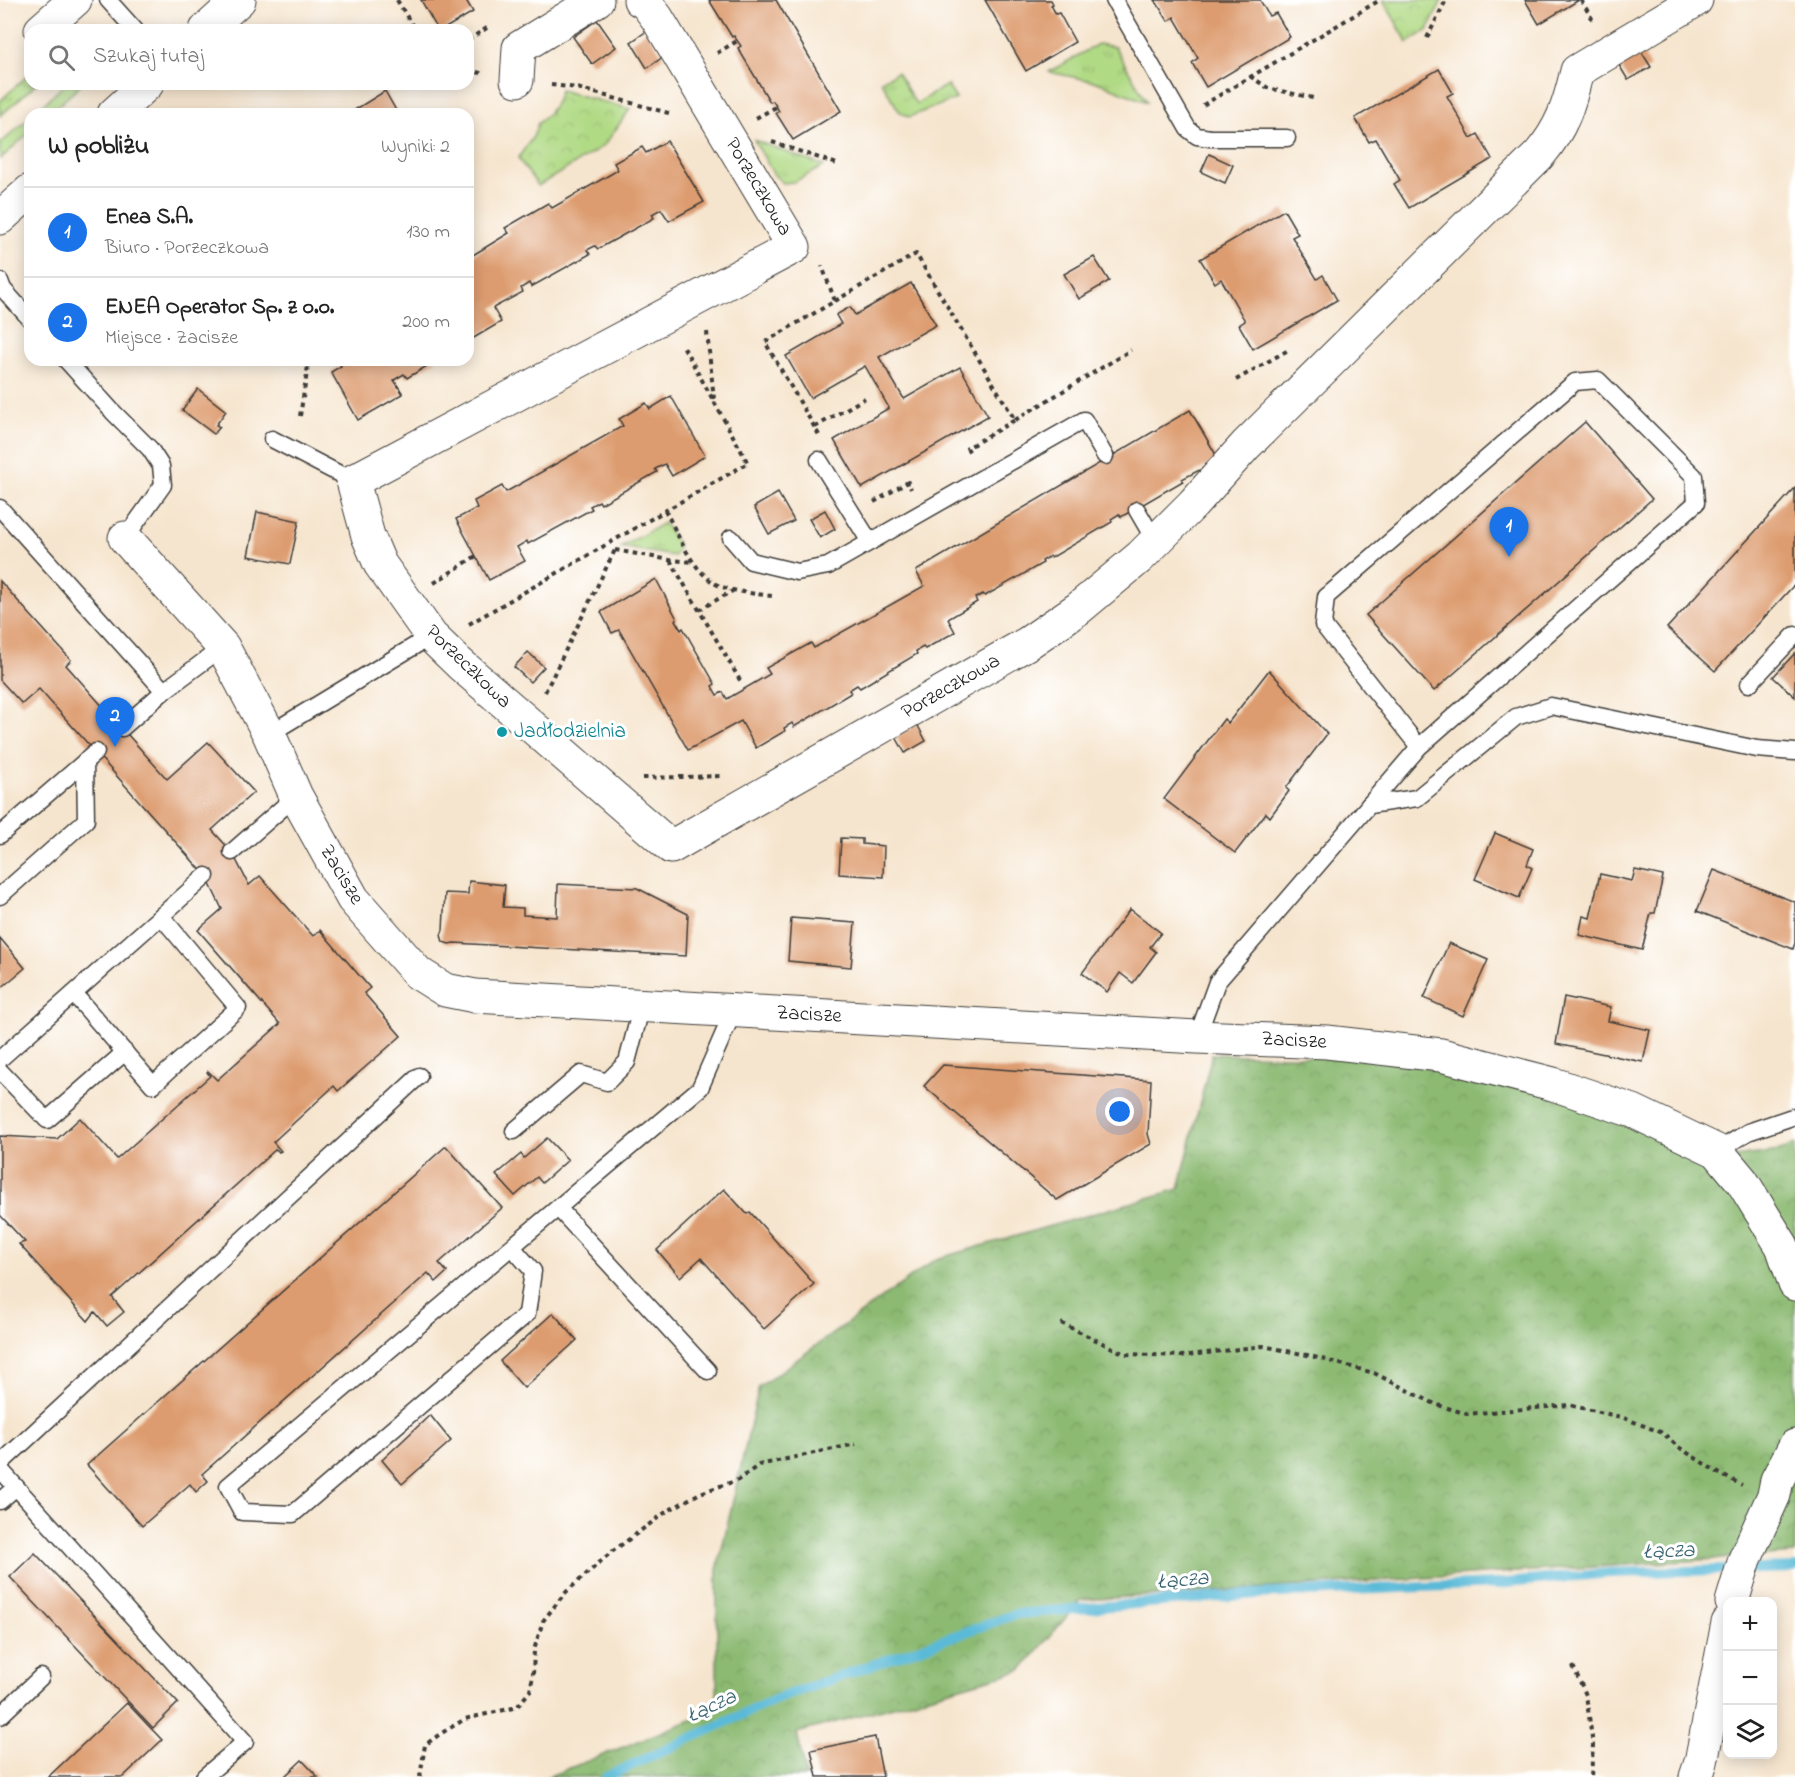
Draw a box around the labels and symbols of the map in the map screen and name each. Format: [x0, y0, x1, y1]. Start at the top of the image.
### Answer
street label: Porzeczkowa [717, 132, 799, 242]
pin: 1 [1490, 508, 1528, 557]
street label: Porzeczkowa [418, 618, 518, 716]
street label: Porzeczkowa [896, 647, 1006, 727]
pin: 2 [96, 698, 134, 747]
place label: Jadłodzielnia [514, 717, 626, 747]
marker: Jadłodzielnia [495, 725, 509, 739]
street label: Zacisze [311, 839, 371, 911]
street label: Zacisze [776, 998, 843, 1032]
street label: Zacisze [1261, 1024, 1328, 1058]
your location [1105, 1097, 1134, 1126]
water label: Łącza [1643, 1535, 1696, 1569]
water label: Łącza [1156, 1563, 1211, 1599]
water label: Łącza [682, 1681, 743, 1732]

